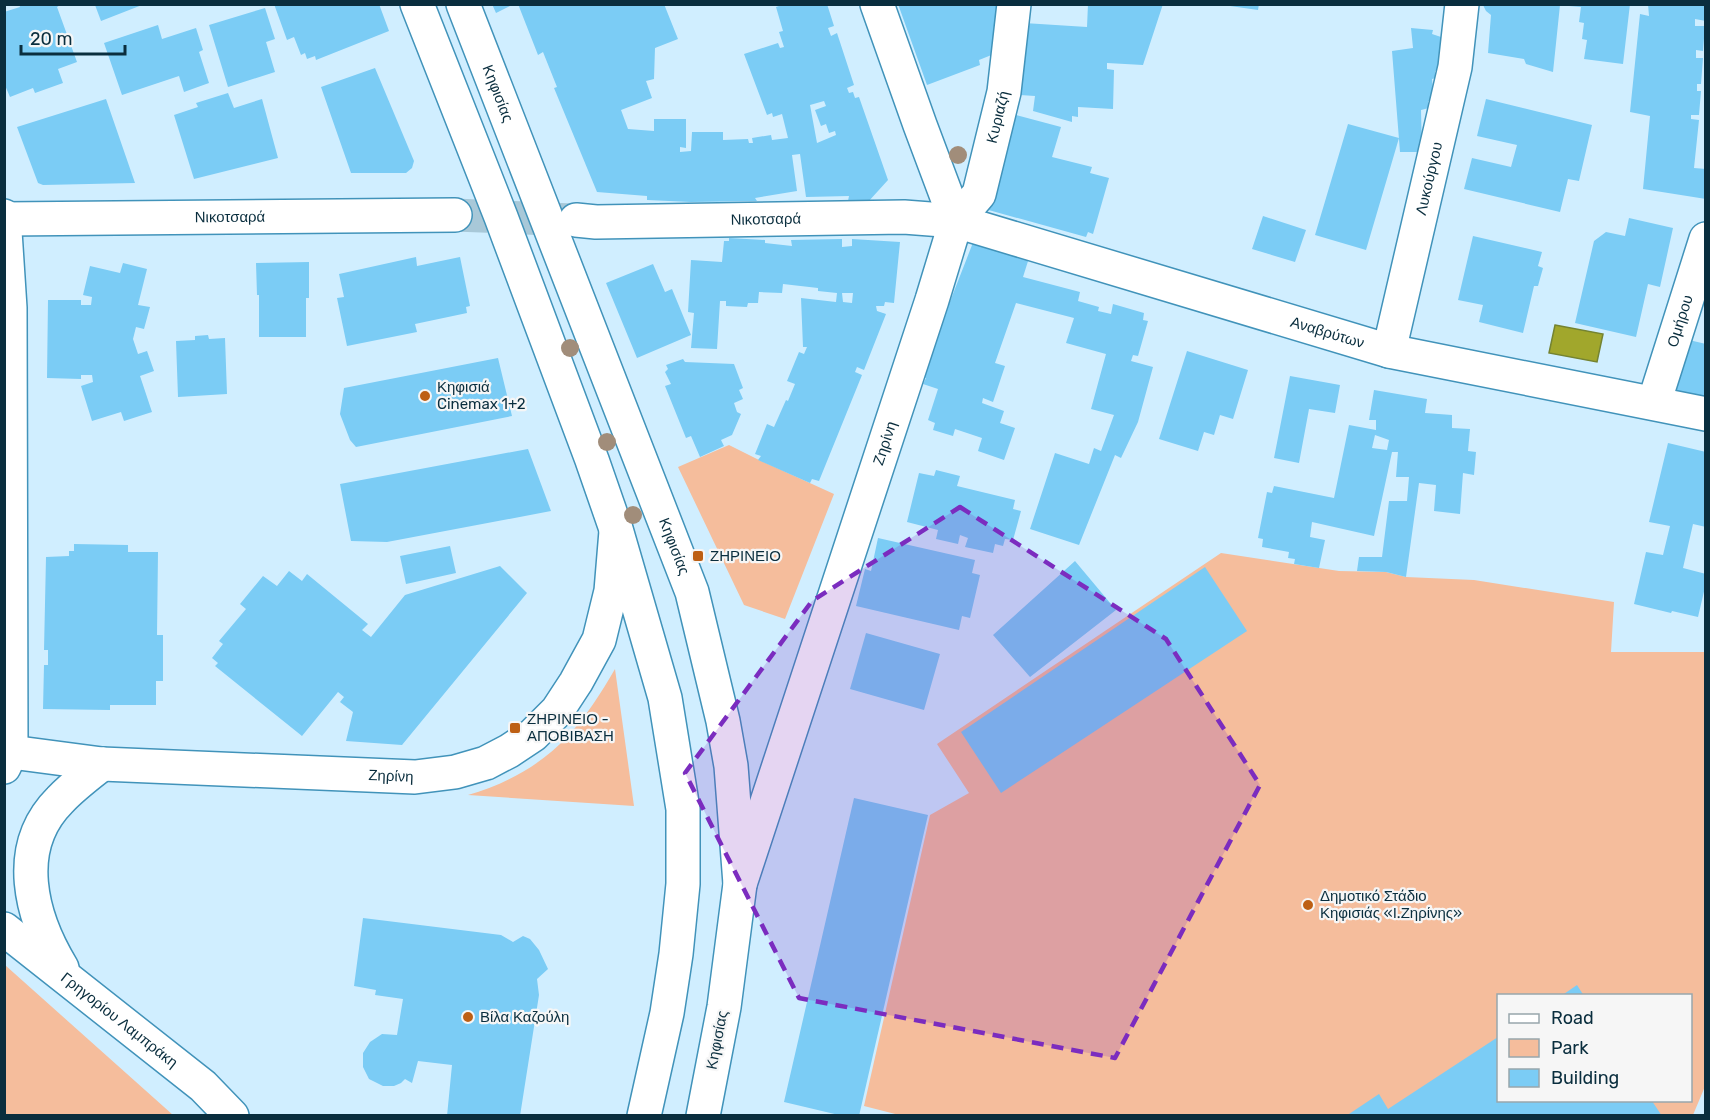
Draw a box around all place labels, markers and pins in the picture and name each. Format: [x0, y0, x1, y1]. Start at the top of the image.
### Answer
place label: Κηφισιά Cinemax 1+2 [437, 378, 526, 413]
marker: Κηφισιά Cinemax 1+2 [418, 389, 432, 403]
place label: ΖΗΡΙΝΕΙΟ [710, 547, 781, 565]
marker: ΖΗΡΙΝΕΙΟ [691, 549, 705, 563]
place label: ΖΗΡΙΝΕΙΟ - ΑΠΟΒΙΒΑΣΗ [527, 710, 614, 745]
marker: ΖΗΡΙΝΕΙΟ - ΑΠΟΒΙΒΑΣΗ [508, 721, 522, 735]
place label: Δημοτικό Στάδιο Κηφισιάς «Ι.Ζηρίνης» [1320, 887, 1462, 922]
marker: Δημοτικό Στάδιο Κηφισιάς «Ι.Ζηρίνης» [1301, 898, 1315, 912]
place label: Βίλα Καζούλη [480, 1008, 569, 1026]
marker: Βίλα Καζούλη [461, 1010, 475, 1024]

